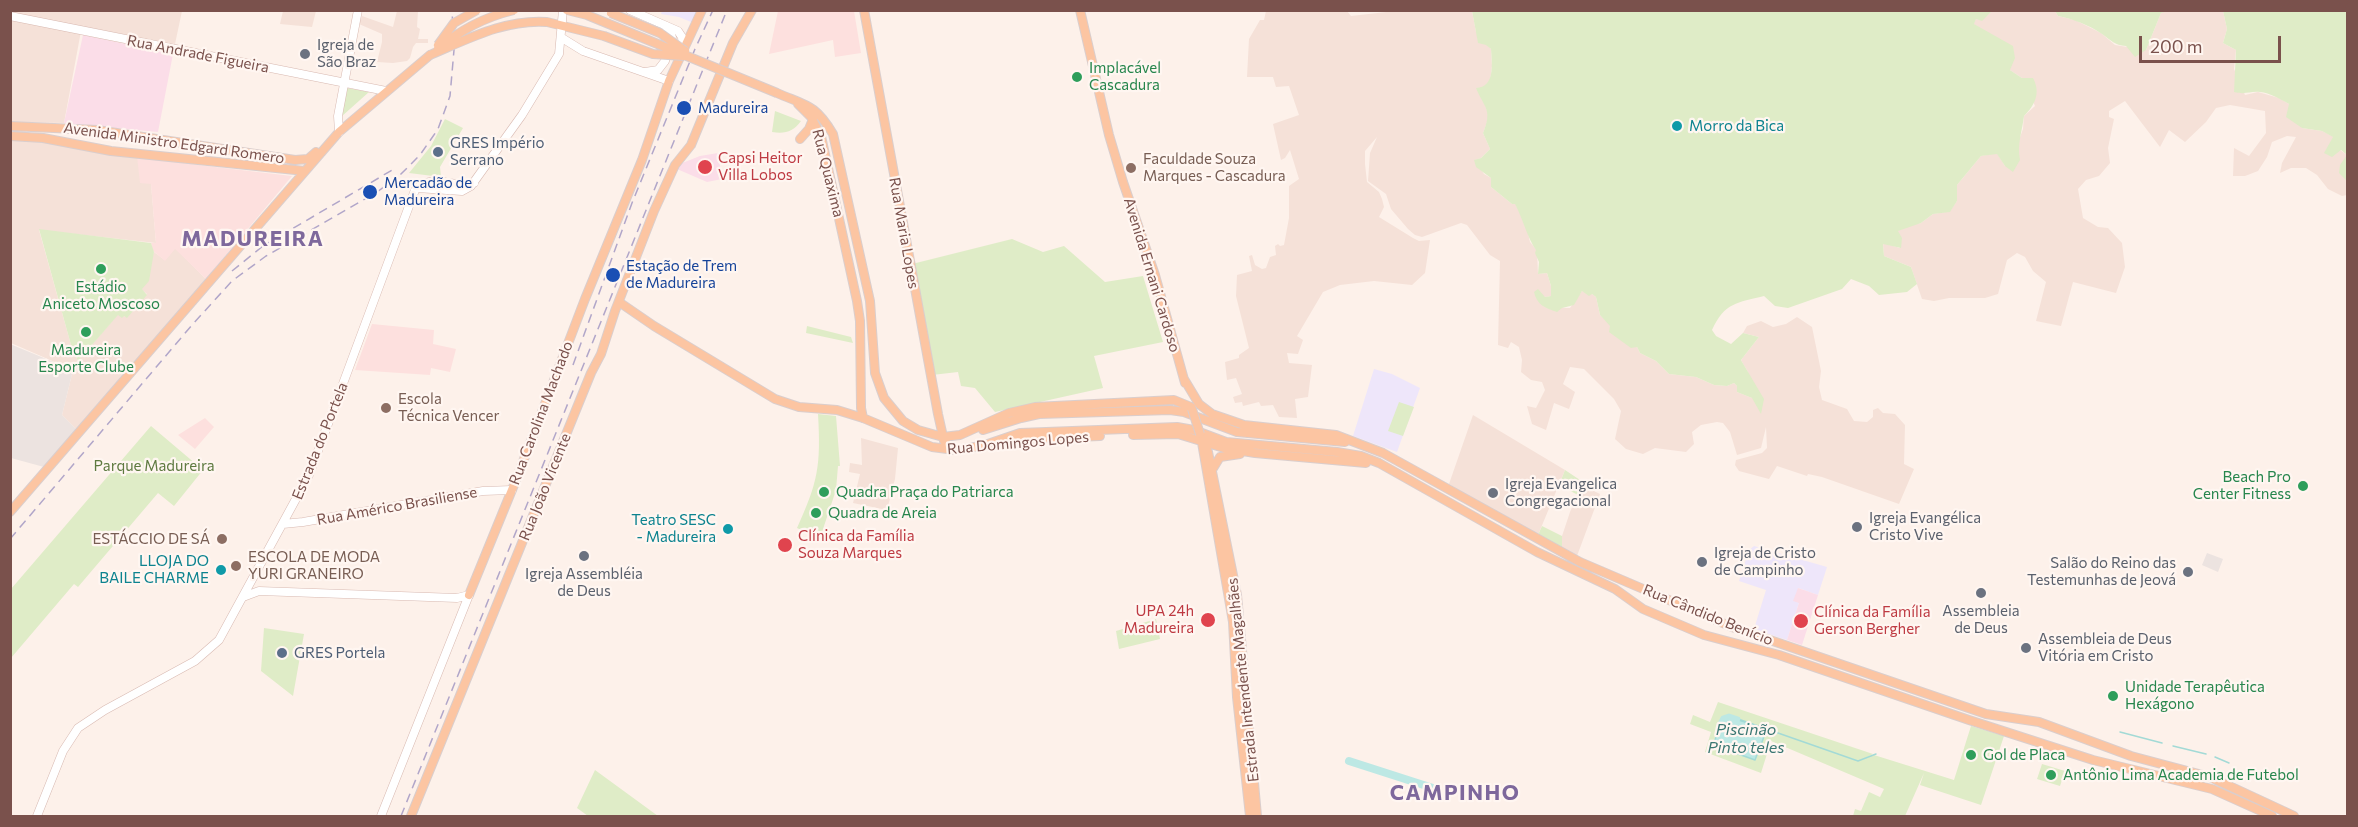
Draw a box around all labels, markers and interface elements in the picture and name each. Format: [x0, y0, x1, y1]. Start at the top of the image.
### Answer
scale bar [2142, 24, 2284, 62]
street label: Rua Andrade Figueira [125, 31, 271, 77]
text: 200 m [2150, 35, 2203, 57]
place label: Igreja de São Braz [317, 36, 376, 71]
marker: Igreja de São Braz [298, 47, 312, 61]
place label: Implacável Cascadura [1089, 59, 1161, 94]
marker: Implacável Cascadura [1070, 70, 1084, 84]
marker: Madureira [675, 99, 693, 117]
place label: Madureira [698, 99, 768, 117]
place label: Morro da Bica [1689, 117, 1784, 135]
street label: Avenida Ministro Edgard Romero [62, 119, 286, 167]
marker: Morro da Bica [1670, 119, 1684, 133]
street label: Rua Quaxima [808, 127, 848, 219]
place label: GRES Império Serrano [450, 134, 544, 169]
marker: GRES Império Serrano [431, 145, 445, 159]
place label: Capsi Heitor Villa Lobos [718, 149, 802, 184]
place label: Faculdade Souza Marques - Cascadura [1143, 150, 1286, 185]
marker: Capsi Heitor Villa Lobos [696, 158, 714, 176]
marker: Faculdade Souza Marques - Cascadura [1124, 161, 1138, 175]
place label: Mercadão de Madureira [384, 174, 472, 209]
street label: Rua Maria Lopes [885, 176, 923, 290]
marker: Mercadão de Madureira [361, 183, 379, 201]
street label: Avenida Ernani Cardoso [1120, 196, 1184, 354]
district label: MADUREIRA [182, 226, 324, 252]
place label: Estação de Trem de Madureira [626, 257, 737, 292]
marker: Estádio Aniceto Moscoso [94, 262, 108, 276]
marker: Estação de Trem de Madureira [604, 266, 622, 284]
place label: Estádio Aniceto Moscoso [42, 278, 160, 313]
marker: Madureira Esporte Clube [79, 325, 93, 339]
street label: Rua Carolina Machado [505, 339, 577, 487]
place label: Madureira Esporte Clube [38, 341, 134, 376]
street label: Estrada do Portela [288, 380, 352, 502]
place label: Escola Técnica Vencer [398, 390, 499, 425]
marker: Escola Técnica Vencer [379, 401, 393, 415]
street label: Rua Domingos Lopes [946, 428, 1090, 458]
street label: Rua João Vicente [515, 431, 575, 543]
park label: Parque Madureira [93, 457, 215, 475]
place label: Beach Pro Center Fitness [2193, 468, 2291, 503]
place label: Igreja Evangelica Congregacional [1505, 475, 1617, 510]
marker: Beach Pro Center Fitness [2296, 479, 2310, 493]
street label: Rua Américo Brasiliense [315, 483, 479, 529]
place label: Quadra Praça do Patriarca [836, 483, 1014, 501]
marker: Quadra Praça do Patriarca [817, 485, 831, 499]
marker: Igreja Evangelica Congregacional [1486, 486, 1500, 500]
place label: Quadra de Areia [828, 504, 937, 522]
marker: Quadra de Areia [809, 506, 823, 520]
place label: Igreja Evangélica Cristo Vive [1869, 509, 1981, 544]
place label: Teatro SESC - Madureira [631, 511, 716, 546]
marker: Igreja Evangélica Cristo Vive [1850, 520, 1864, 534]
marker: Teatro SESC - Madureira [721, 522, 735, 536]
place label: Clínica da Família Souza Marques [798, 527, 915, 562]
place label: ESTÁCCIO DE SÁ [92, 530, 210, 548]
marker: ESTÁCCIO DE SÁ [215, 532, 229, 546]
marker: Clínica da Família Souza Marques [776, 536, 794, 554]
place label: Igreja de Cristo de Campinho [1714, 544, 1816, 579]
place label: ESCOLA DE MODA YURI GRANEIRO [248, 548, 380, 583]
marker: Igreja Assembléia de Deus [577, 549, 591, 563]
place label: LLOJA DO BAILE CHARME [99, 552, 209, 587]
place label: Salão do Reino das Testemunhas de Jeová [2027, 554, 2176, 589]
marker: Igreja de Cristo de Campinho [1695, 555, 1709, 569]
marker: ESCOLA DE MODA YURI GRANEIRO [229, 559, 243, 573]
marker: LLOJA DO BAILE CHARME [214, 563, 228, 577]
place label: Igreja Assembléia de Deus [525, 565, 643, 600]
marker: Salão do Reino das Testemunhas de Jeová [2181, 565, 2195, 579]
street label: Estrada Intendente Magalhães [1223, 577, 1263, 783]
street label: Rua Cândido Benício [1640, 581, 1776, 649]
marker: Assembleia de Deus [1974, 586, 1988, 600]
place label: UPA 24h Madureira [1124, 602, 1194, 637]
place label: Assembleia de Deus [1942, 602, 2020, 637]
place label: Clínica da Família Gerson Bergher [1814, 603, 1931, 638]
marker: UPA 24h Madureira [1199, 611, 1217, 629]
marker: Clínica da Família Gerson Bergher [1792, 612, 1810, 630]
place label: Assembleia de Deus Vitória em Cristo [2038, 630, 2172, 665]
marker: Assembleia de Deus Vitória em Cristo [2019, 641, 2033, 655]
place label: GRES Portela [294, 644, 385, 662]
marker: GRES Portela [275, 646, 289, 660]
place label: Unidade Terapêutica Hexágono [2125, 678, 2265, 713]
marker: Unidade Terapêutica Hexágono [2106, 689, 2120, 703]
water label: Piscinão Pinto teles [1707, 720, 1785, 758]
place label: Gol de Placa [1983, 746, 2065, 764]
marker: Gol de Placa [1964, 748, 1978, 762]
place label: Antônio Lima Academia de Futebol [2063, 766, 2299, 784]
marker: Antônio Lima Academia de Futebol [2044, 768, 2058, 782]
district label: CAMPINHO [1390, 780, 1520, 806]

